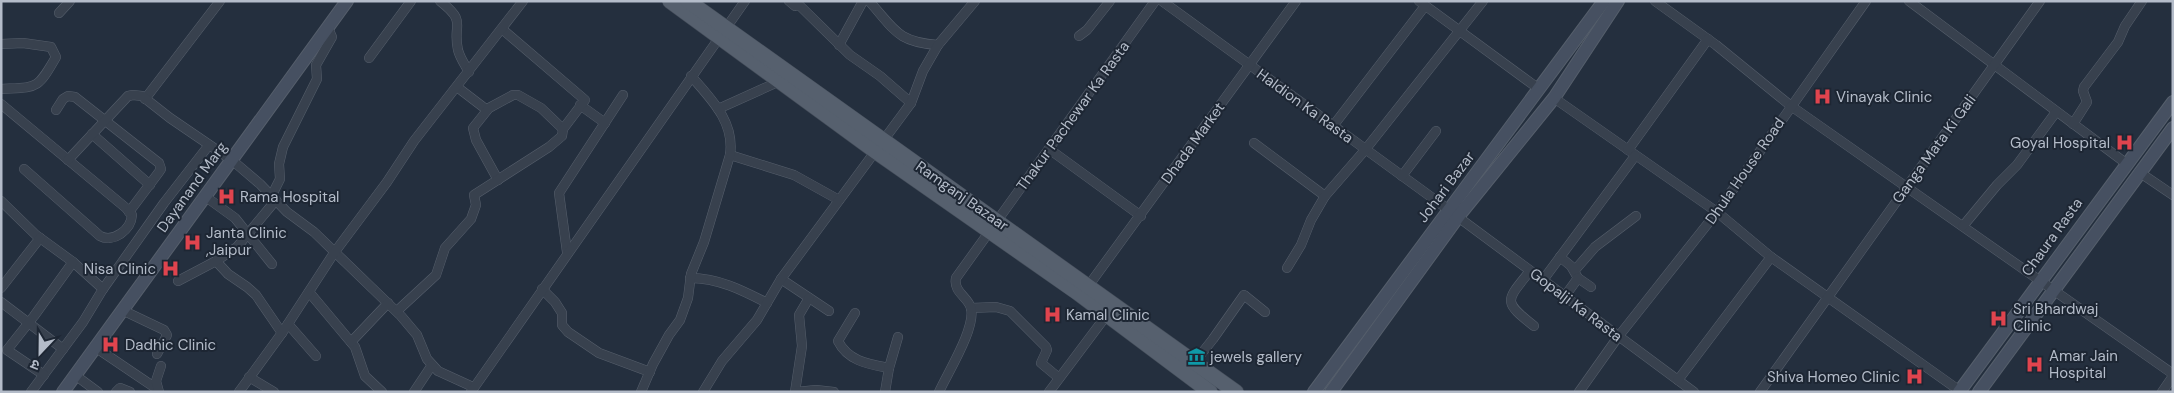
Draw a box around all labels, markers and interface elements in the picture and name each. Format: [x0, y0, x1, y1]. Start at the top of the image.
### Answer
street label: Thakur Pachewar Ka Rasta [1012, 37, 1134, 195]
street label: Haldion Ka Rasta [1253, 64, 1357, 148]
hospital icon: Vinayak Clinic [1812, 87, 1832, 107]
place label: Vinayak Clinic [1836, 87, 1932, 107]
street label: Ganga Mata Ki Gali [1888, 90, 1980, 208]
street label: Dhada Market [1157, 98, 1229, 188]
street label: Dhula House Road [1701, 114, 1789, 228]
place label: Goyal Hospital [2010, 133, 2110, 153]
hospital icon: Goyal Hospital [2114, 133, 2134, 153]
street label: Dayanand Marg [152, 138, 232, 236]
street label: Johari Bazar [1413, 147, 1480, 227]
street label: Ramganj Bazaar [912, 157, 1013, 236]
hospital icon: Rama Hospital [216, 187, 236, 207]
place label: Rama Hospital [240, 187, 339, 207]
street label: Chaura Rasta [2017, 194, 2087, 280]
place label: Janta Clinic ,Jaipur [206, 223, 287, 260]
hospital icon: Janta Clinic ,Jaipur [182, 232, 202, 252]
place label: Nisa Clinic [84, 259, 156, 279]
hospital icon: Nisa Clinic [160, 259, 180, 279]
street label: Gopalji Ka Rasta [1526, 264, 1626, 346]
place label: Sri Bhardwaj Clinic [2013, 299, 2098, 336]
hospital icon: Kamal Clinic [1042, 305, 1062, 325]
place label: Kamal Clinic [1066, 305, 1150, 325]
hospital icon: Sri Bhardwaj Clinic [1989, 308, 2009, 328]
north arrow [15, 328, 65, 378]
hospital icon: Dadhic Clinic [101, 335, 121, 355]
place label: Dadhic Clinic [125, 335, 216, 355]
place label: Amar Jain Hospital [2049, 346, 2118, 383]
museum icon: jewels gallery [1186, 347, 1206, 367]
place label: jewels gallery [1209, 347, 1303, 367]
text: उ [27, 355, 42, 375]
hospital icon: Amar Jain Hospital [2025, 355, 2045, 375]
place label: Shiva Homeo Clinic [1767, 367, 1900, 387]
hospital icon: Shiva Homeo Clinic [1904, 367, 1924, 387]

